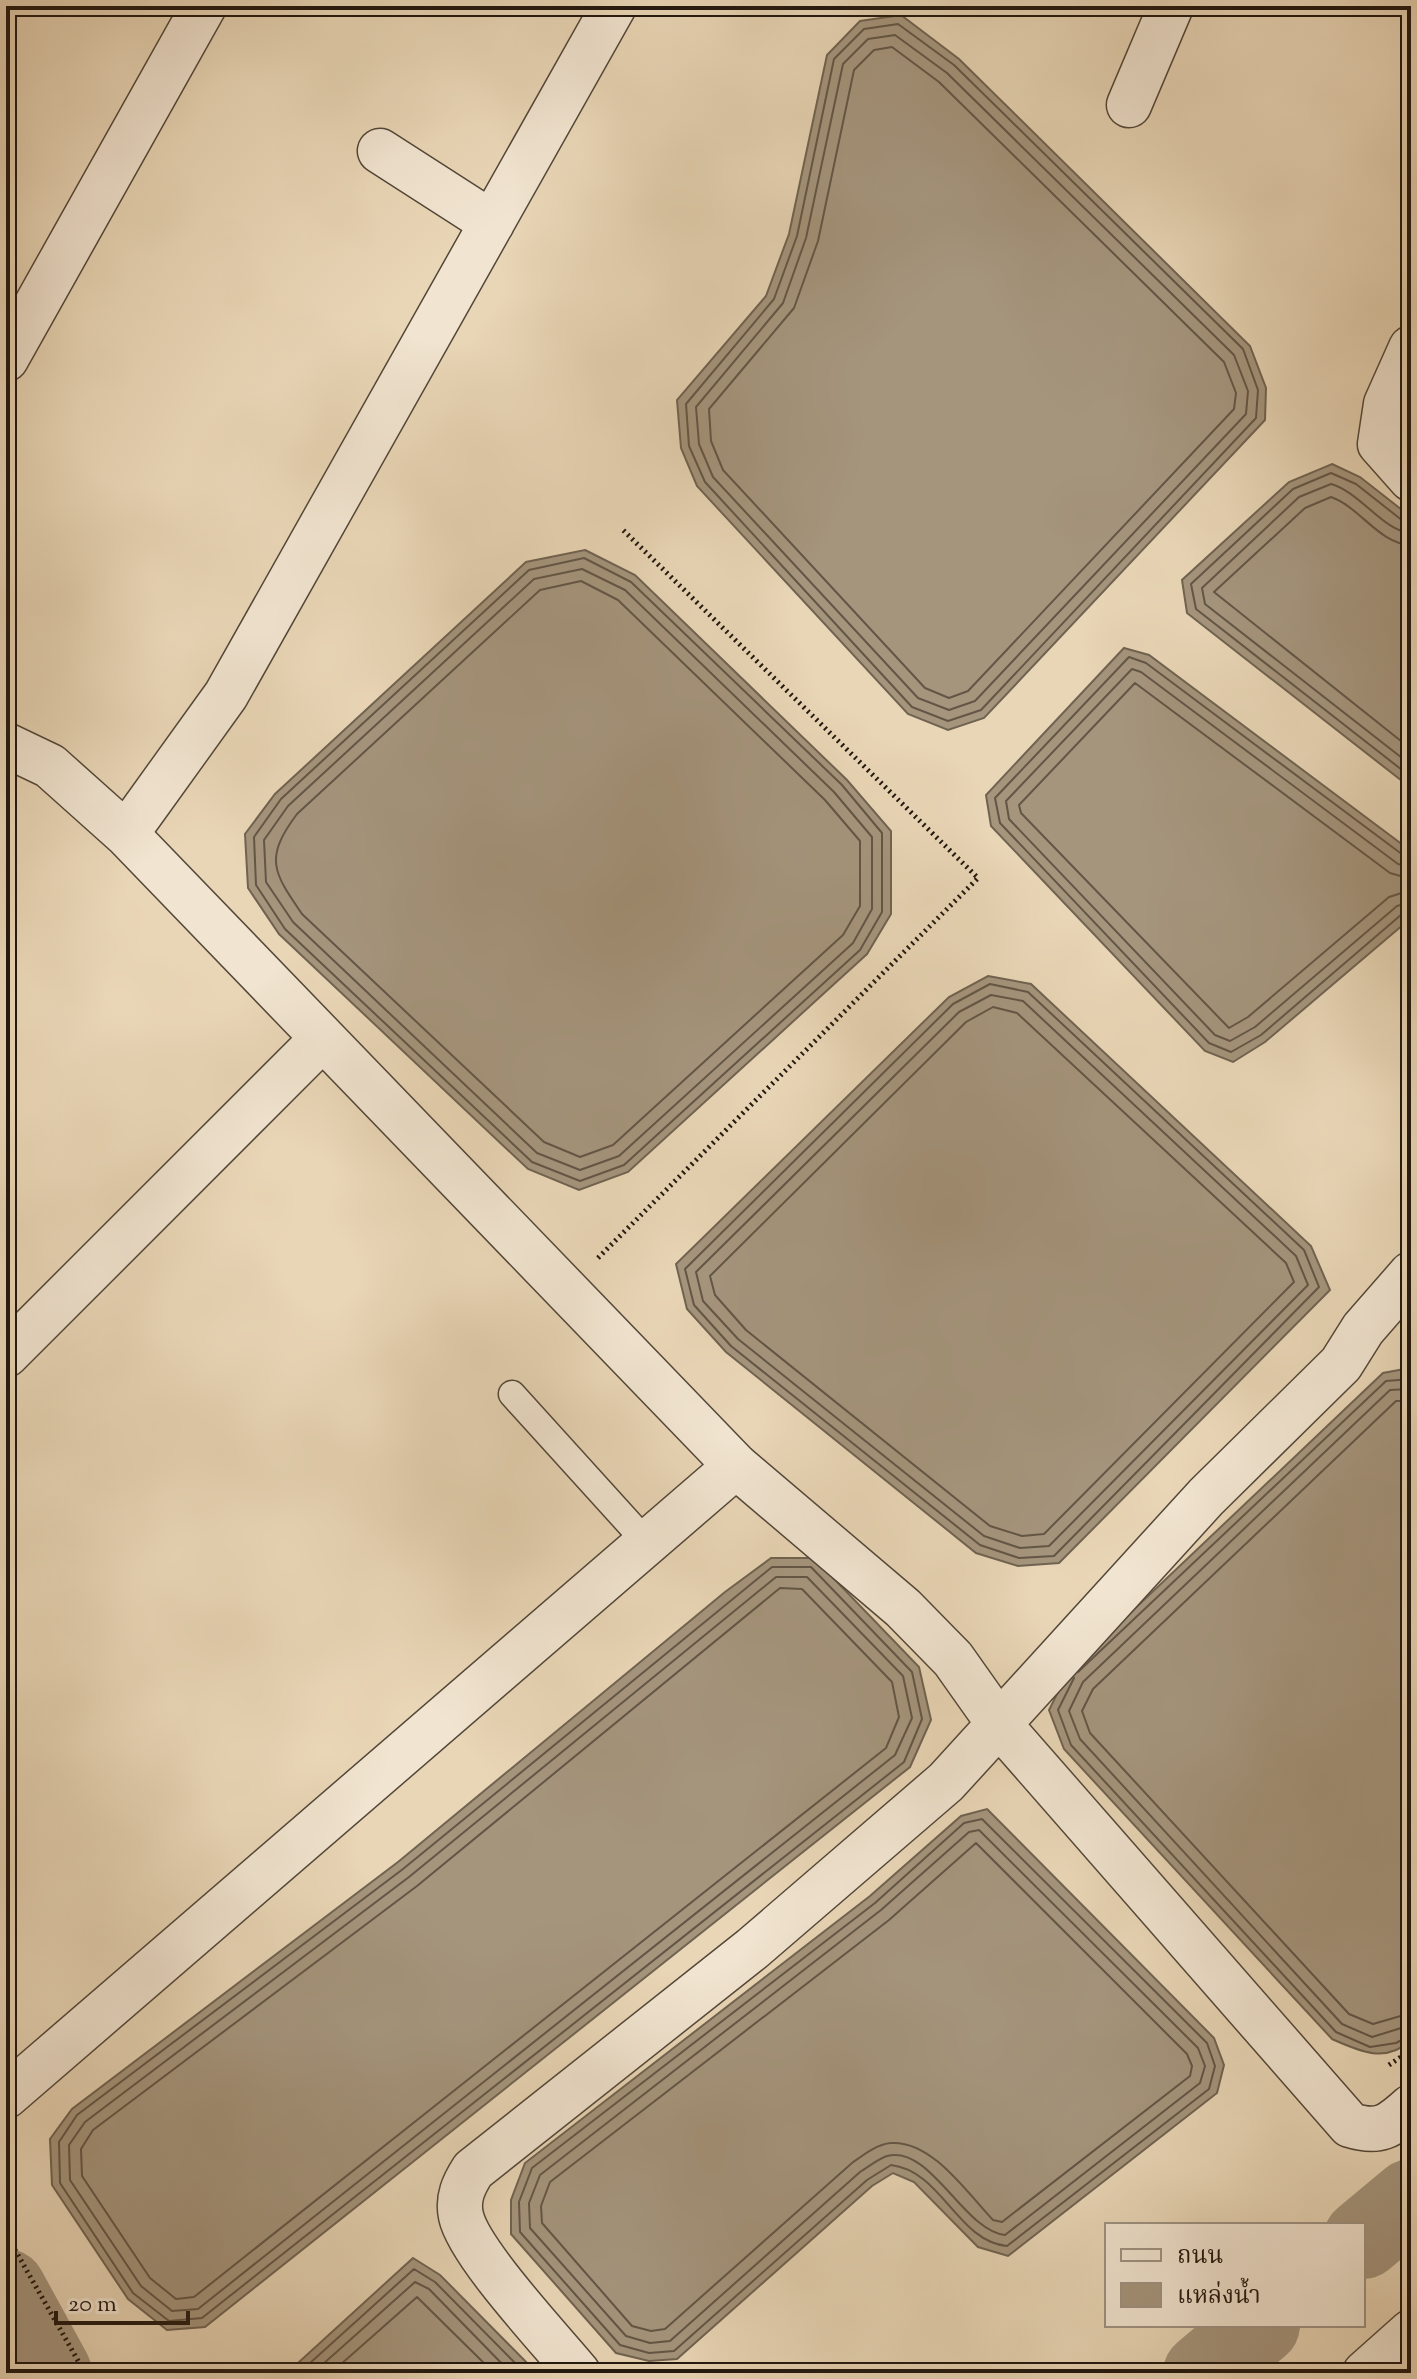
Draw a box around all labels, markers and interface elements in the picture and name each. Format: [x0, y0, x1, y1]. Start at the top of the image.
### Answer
legend [1105, 2223, 1365, 2327]
text: ถนน [1177, 2240, 1223, 2274]
scale bar [56, 2275, 188, 2325]
text: แหล่งน้ำ [1177, 2277, 1261, 2314]
text: 20 m [68, 2288, 117, 2322]

